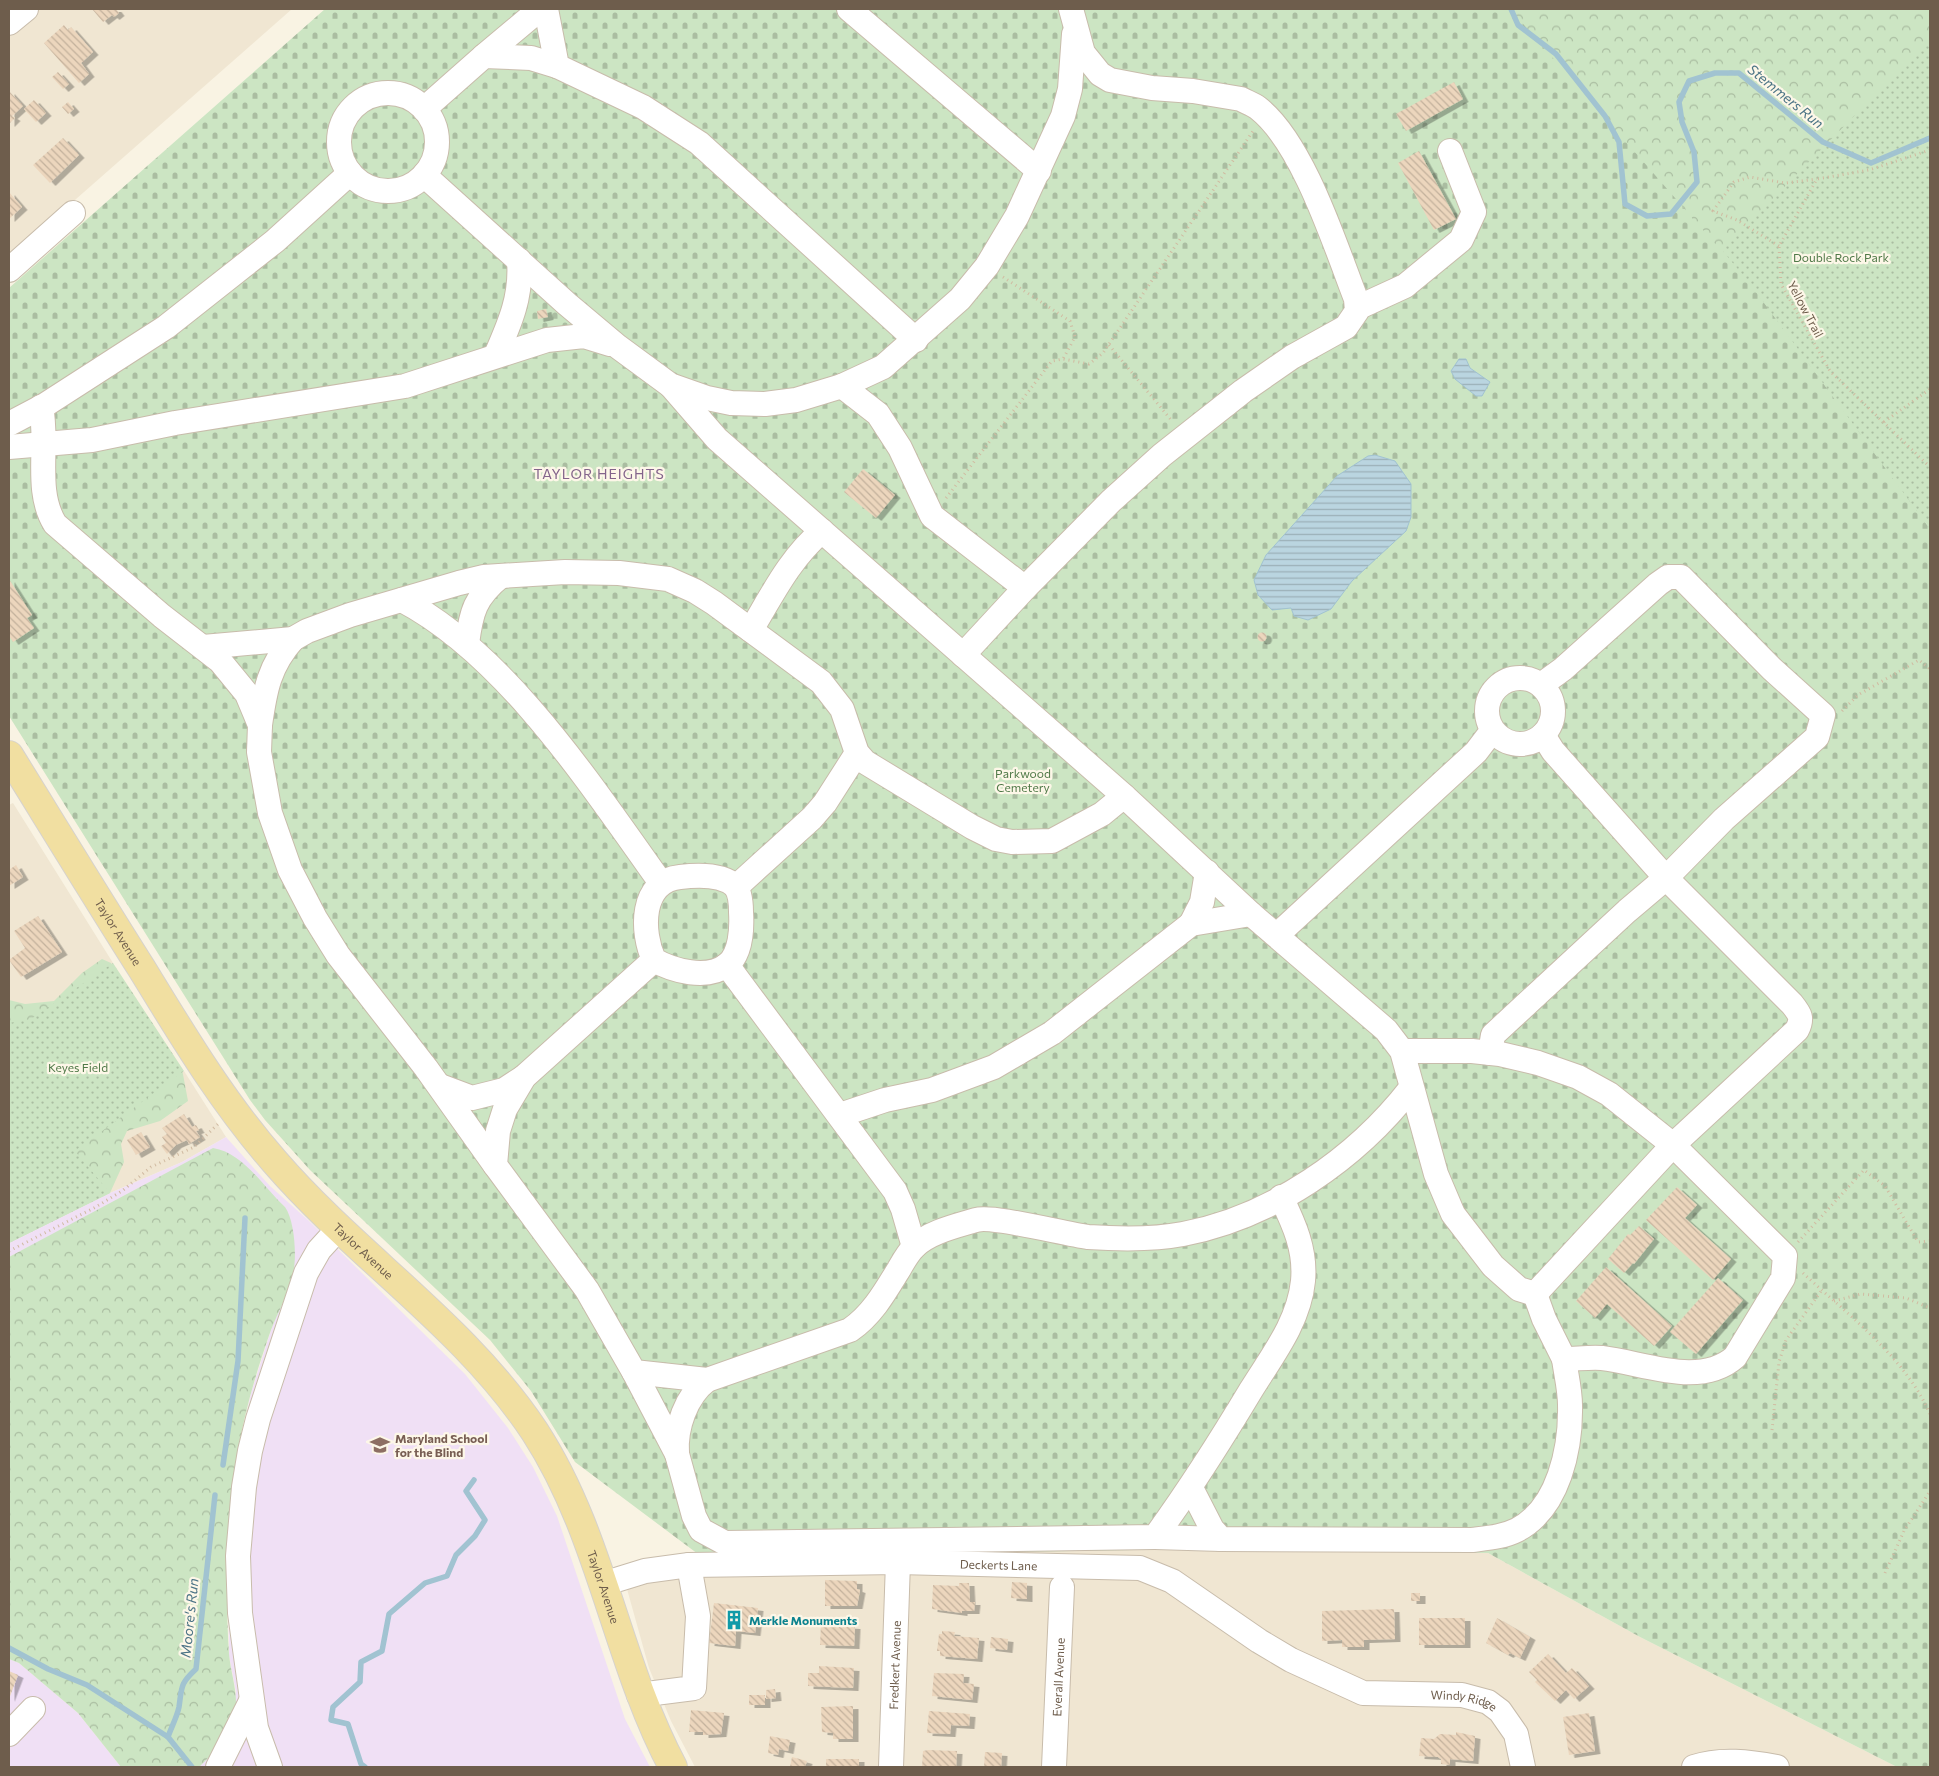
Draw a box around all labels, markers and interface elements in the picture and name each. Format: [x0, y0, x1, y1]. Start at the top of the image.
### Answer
water label: Stemmers Run [1745, 60, 1827, 132]
park label: Double Rock Park [1793, 250, 1890, 264]
street label: Yellow Trail [1785, 278, 1827, 340]
district label: TAYLOR HEIGHTS [533, 465, 665, 482]
park label: Parkwood Cemetery [995, 766, 1051, 794]
street label: Taylor Avenue [92, 896, 145, 968]
park label: Keyes Field [48, 1060, 108, 1074]
street label: Taylor Avenue [331, 1220, 396, 1282]
place label: Maryland School for the Blind [395, 1431, 488, 1459]
school or university icon: Maryland School for the Blind [369, 1434, 391, 1456]
street label: Taylor Avenue [585, 1548, 623, 1625]
street label: Deckerts Lane [960, 1557, 1038, 1572]
water label: Moore's Run [176, 1577, 202, 1659]
building icon: Merkle Monuments [723, 1609, 745, 1631]
place label: Merkle Monuments [749, 1613, 858, 1627]
street label: Fredkert Avenue [886, 1620, 903, 1710]
street label: Everall Avenue [1049, 1637, 1067, 1717]
street label: Windy Ridge [1430, 1687, 1500, 1714]

